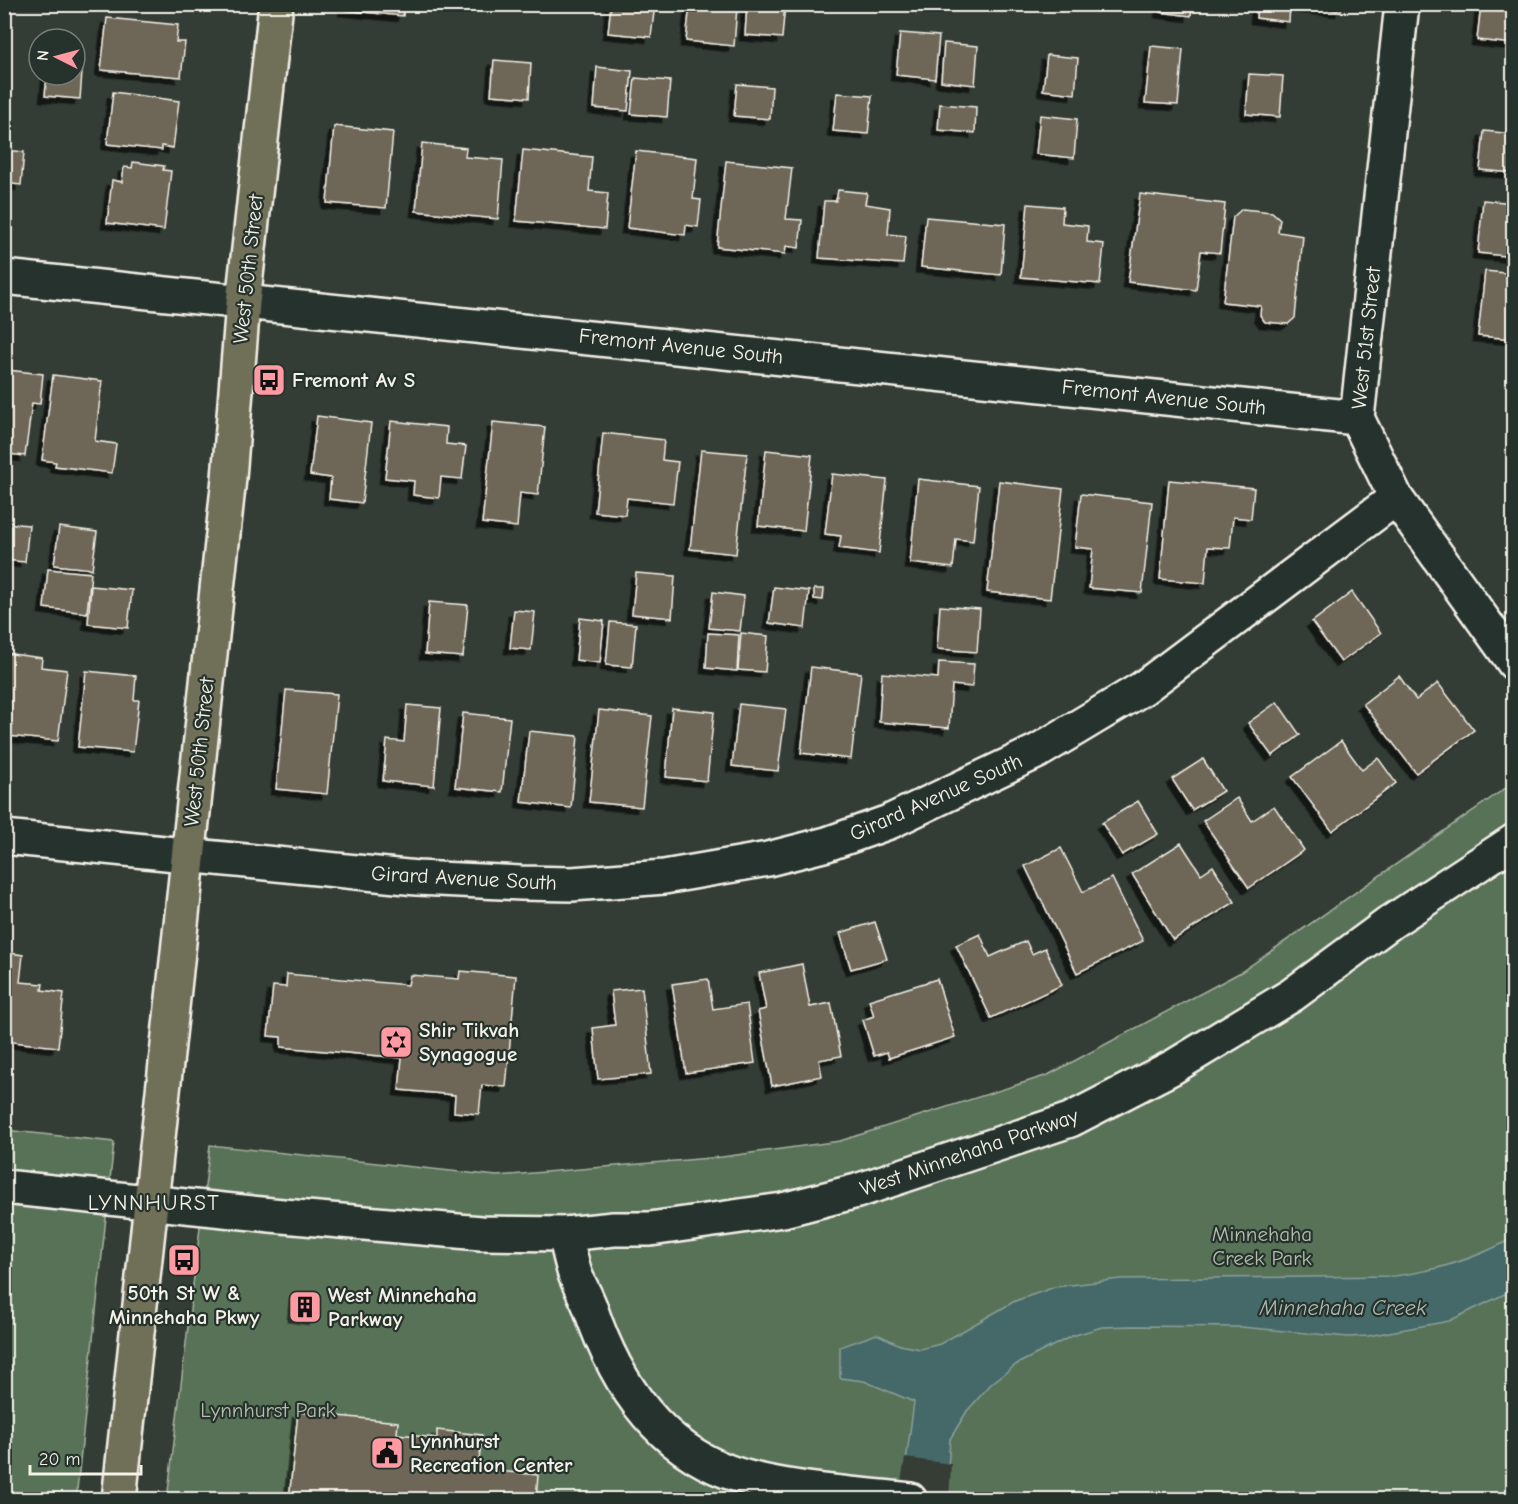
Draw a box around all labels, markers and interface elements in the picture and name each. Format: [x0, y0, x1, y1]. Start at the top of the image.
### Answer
north arrow [27, 27, 87, 87]
text: N [34, 49, 53, 62]
street label: West 50th Street [228, 192, 268, 345]
street label: West 51st Street [1347, 265, 1386, 410]
street label: Fremont Avenue South [578, 323, 784, 369]
bus stop icon: Fremont Av S [251, 362, 287, 398]
place label: Fremont Av S [292, 368, 415, 392]
street label: Fremont Avenue South [1061, 374, 1267, 420]
street label: West 50th Street [179, 675, 219, 828]
street label: Girard Avenue South [846, 748, 1026, 846]
street label: Girard Avenue South [370, 861, 558, 895]
place label: Shir Tikvah Synagogue [419, 1018, 519, 1066]
synagogue icon: Shir Tikvah Synagogue [378, 1024, 414, 1060]
street label: West Minnehaha Parkway [857, 1103, 1082, 1201]
district label: LYNNHURST [88, 1190, 220, 1216]
park label: Minnehaha Creek Park [1212, 1222, 1312, 1270]
bus stop icon: 50th St W & Minnehaha Pkwy [166, 1242, 202, 1278]
place label: 50th St W & Minnehaha Pkwy [109, 1281, 260, 1329]
place label: West Minnehaha Parkway [328, 1283, 477, 1331]
building icon: West Minnehaha Parkway [287, 1289, 323, 1325]
water label: Minnehaha Creek [1259, 1295, 1427, 1321]
park label: Lynnhurst Park [200, 1398, 336, 1422]
place label: Lynnhurst Recreation Center [410, 1429, 573, 1477]
public building icon: Lynnhurst Recreation Center [369, 1435, 405, 1471]
scale bar [30, 1438, 141, 1476]
text: 20 m [39, 1449, 80, 1470]

